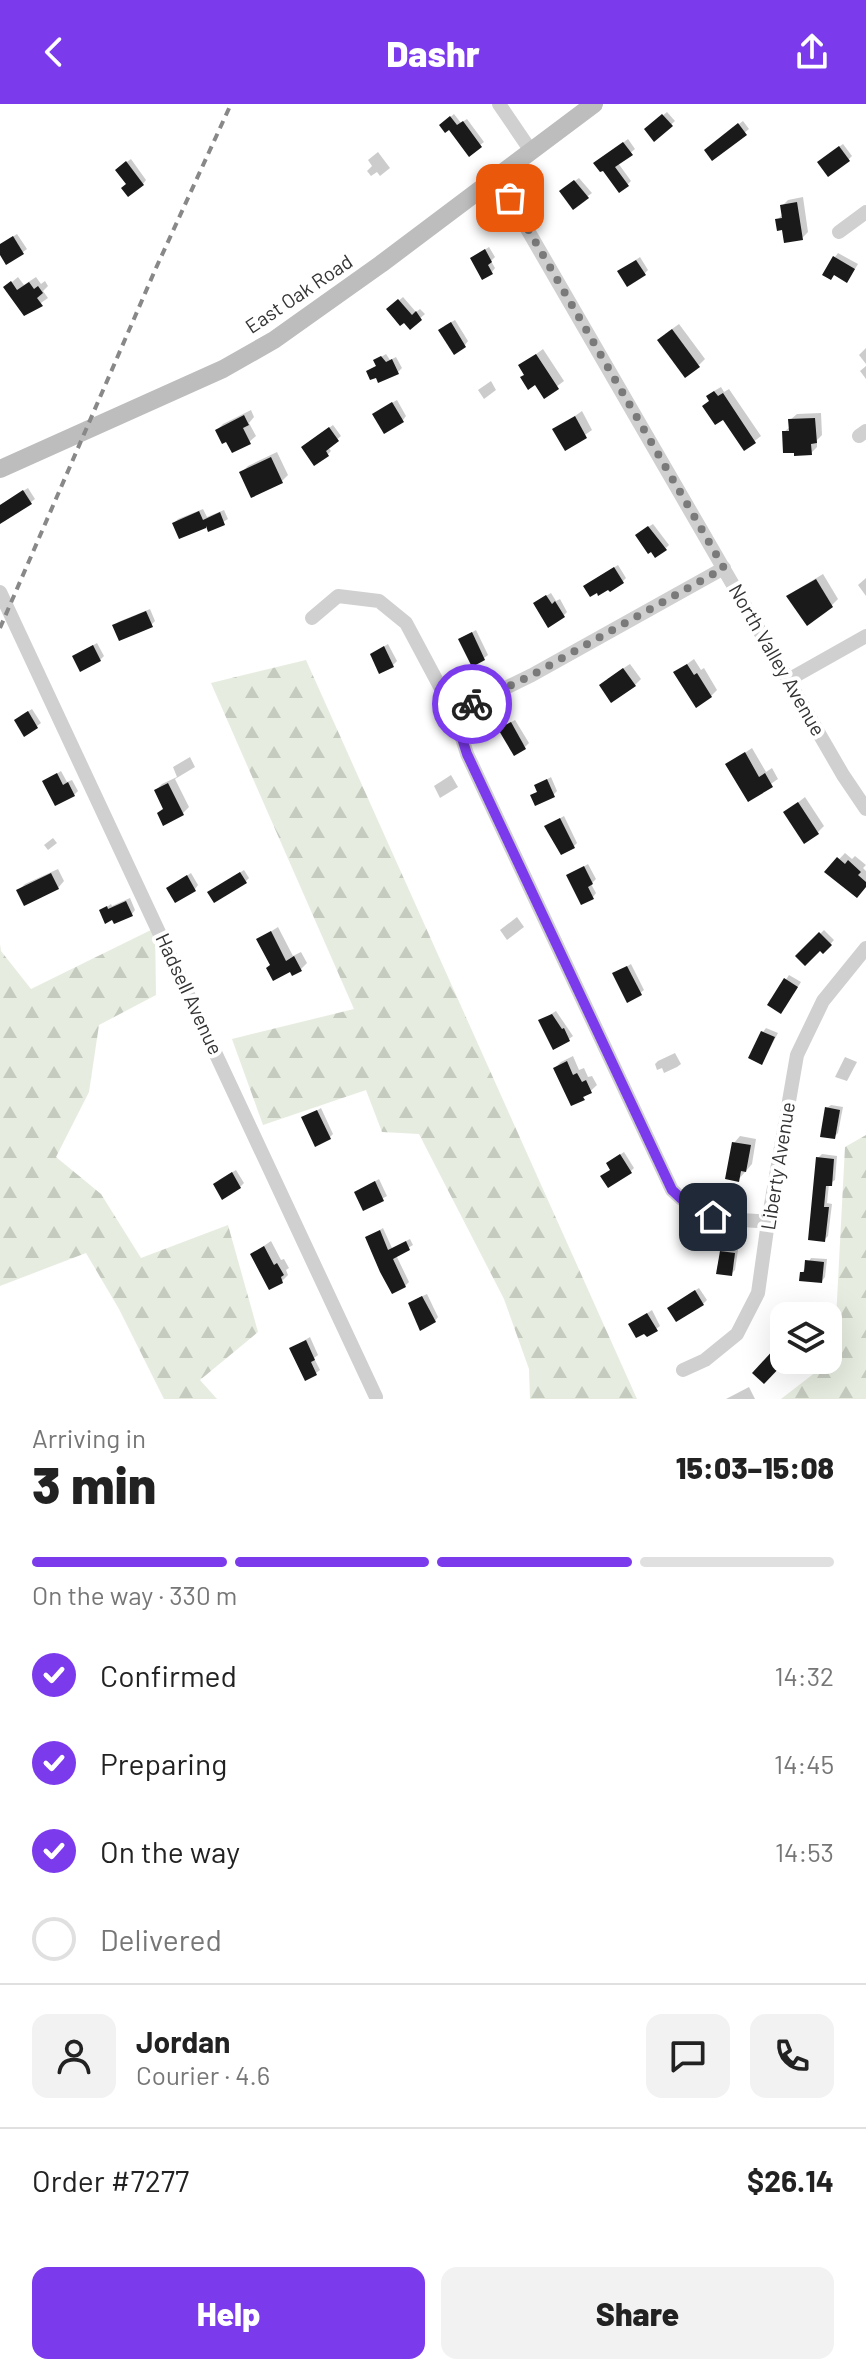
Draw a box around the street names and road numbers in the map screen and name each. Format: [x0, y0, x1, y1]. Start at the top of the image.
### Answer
street label: East Oak Road [240, 249, 357, 338]
street label: North Valley Avenue [725, 579, 831, 740]
street label: Hadsell Avenue [151, 929, 229, 1058]
street label: Liberty Avenue [755, 1100, 799, 1232]

